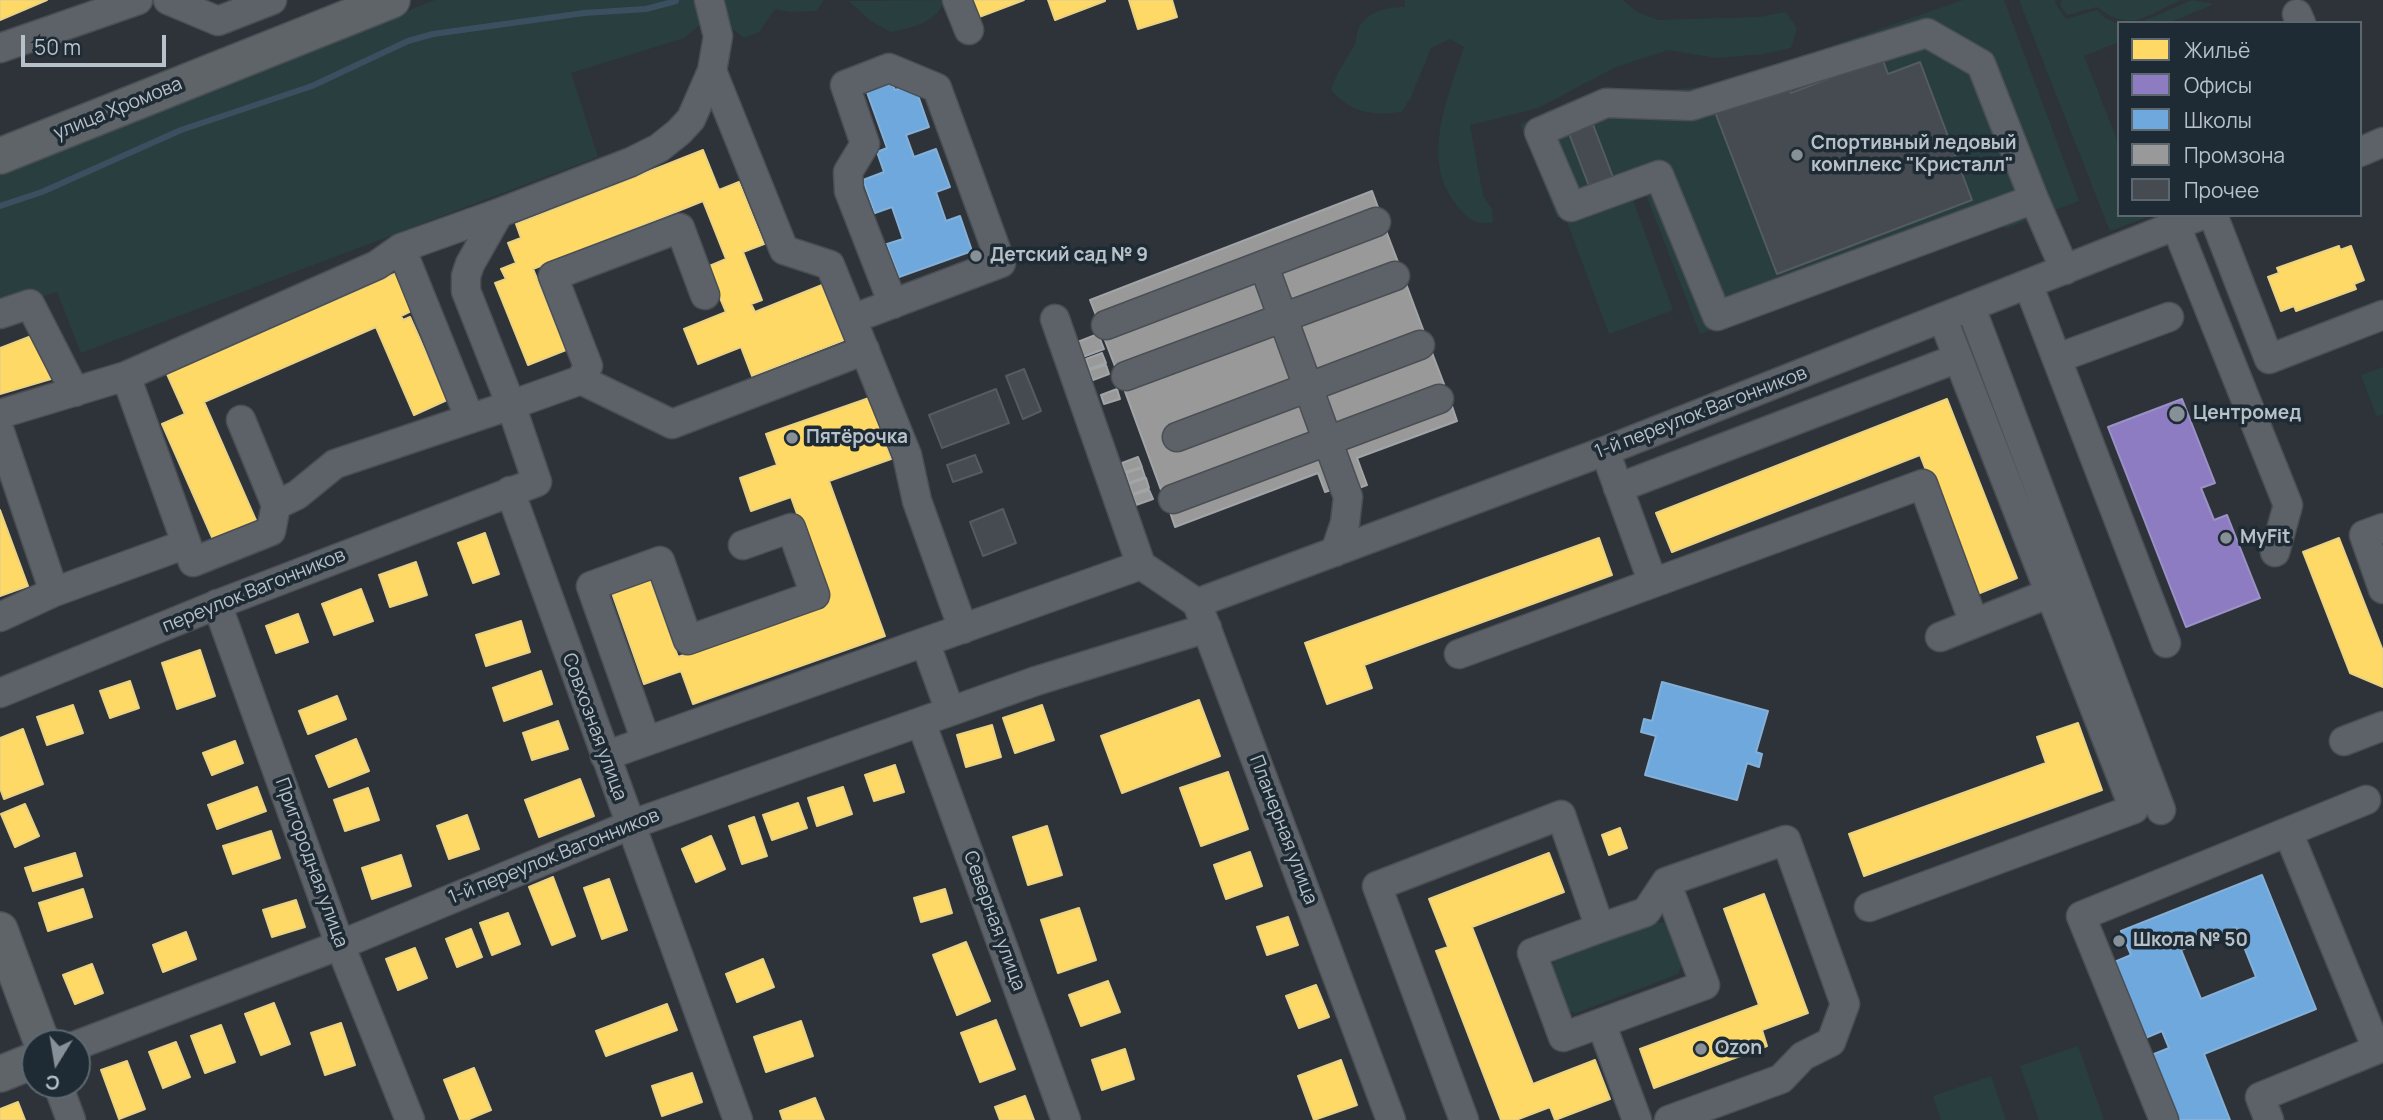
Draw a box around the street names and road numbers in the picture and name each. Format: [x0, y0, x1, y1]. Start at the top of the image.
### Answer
street label: улица Хромова [50, 73, 186, 145]
street label: 1-й переулок Вагонников [1592, 362, 1810, 464]
street label: переулок Вагонников [159, 544, 349, 638]
street label: Совхозная улица [557, 650, 631, 804]
street label: Планерная улица [1244, 752, 1322, 908]
street label: Пригородная улица [270, 775, 352, 951]
street label: 1-й переулок Вагонников [445, 804, 663, 910]
street label: Северная улица [958, 848, 1030, 994]

